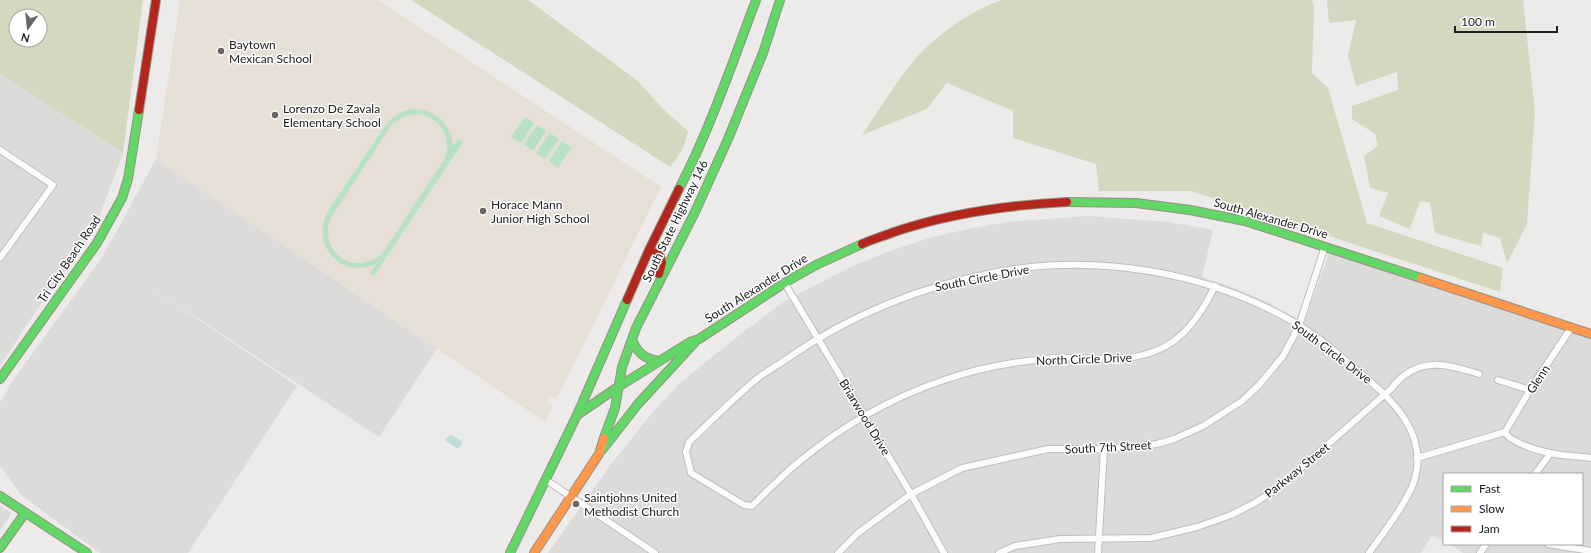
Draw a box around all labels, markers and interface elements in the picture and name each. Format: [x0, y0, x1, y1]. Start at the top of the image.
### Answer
north arrow [8, 8, 48, 48]
scale bar [1455, 8, 1557, 34]
text: 100 m [1461, 14, 1495, 29]
text: N [20, 31, 31, 46]
place label: Baytown Mexican School [229, 37, 312, 66]
marker: Baytown Mexican School [216, 46, 226, 56]
place label: Lorenzo De Zavala Elementary School [283, 101, 381, 130]
marker: Lorenzo De Zavala Elementary School [270, 110, 280, 120]
street label: South State Highway 146 [639, 157, 711, 285]
street label: South Alexander Drive [1212, 194, 1330, 242]
place label: Horace Mann Junior High School [491, 197, 589, 226]
marker: Horace Mann Junior High School [478, 206, 488, 216]
street label: Tri City Beach Road [34, 212, 104, 306]
street label: South Alexander Drive [702, 250, 810, 326]
street label: South Circle Drive [934, 262, 1030, 294]
street label: South Circle Drive [1289, 317, 1375, 387]
street label: North Circle Drive [1036, 350, 1132, 368]
street label: Glenn [1523, 362, 1553, 396]
street label: Briarwood Drive [836, 376, 894, 458]
street label: South 7th Street [1064, 437, 1152, 457]
street label: Parkway Street [1262, 439, 1333, 501]
legend [1443, 473, 1583, 545]
text: Fast [1479, 481, 1501, 496]
place label: Saintjohns United Methodist Church [584, 490, 679, 519]
marker: Saintjohns United Methodist Church [571, 499, 581, 509]
text: Slow [1479, 501, 1505, 516]
text: Jam [1479, 521, 1500, 536]

